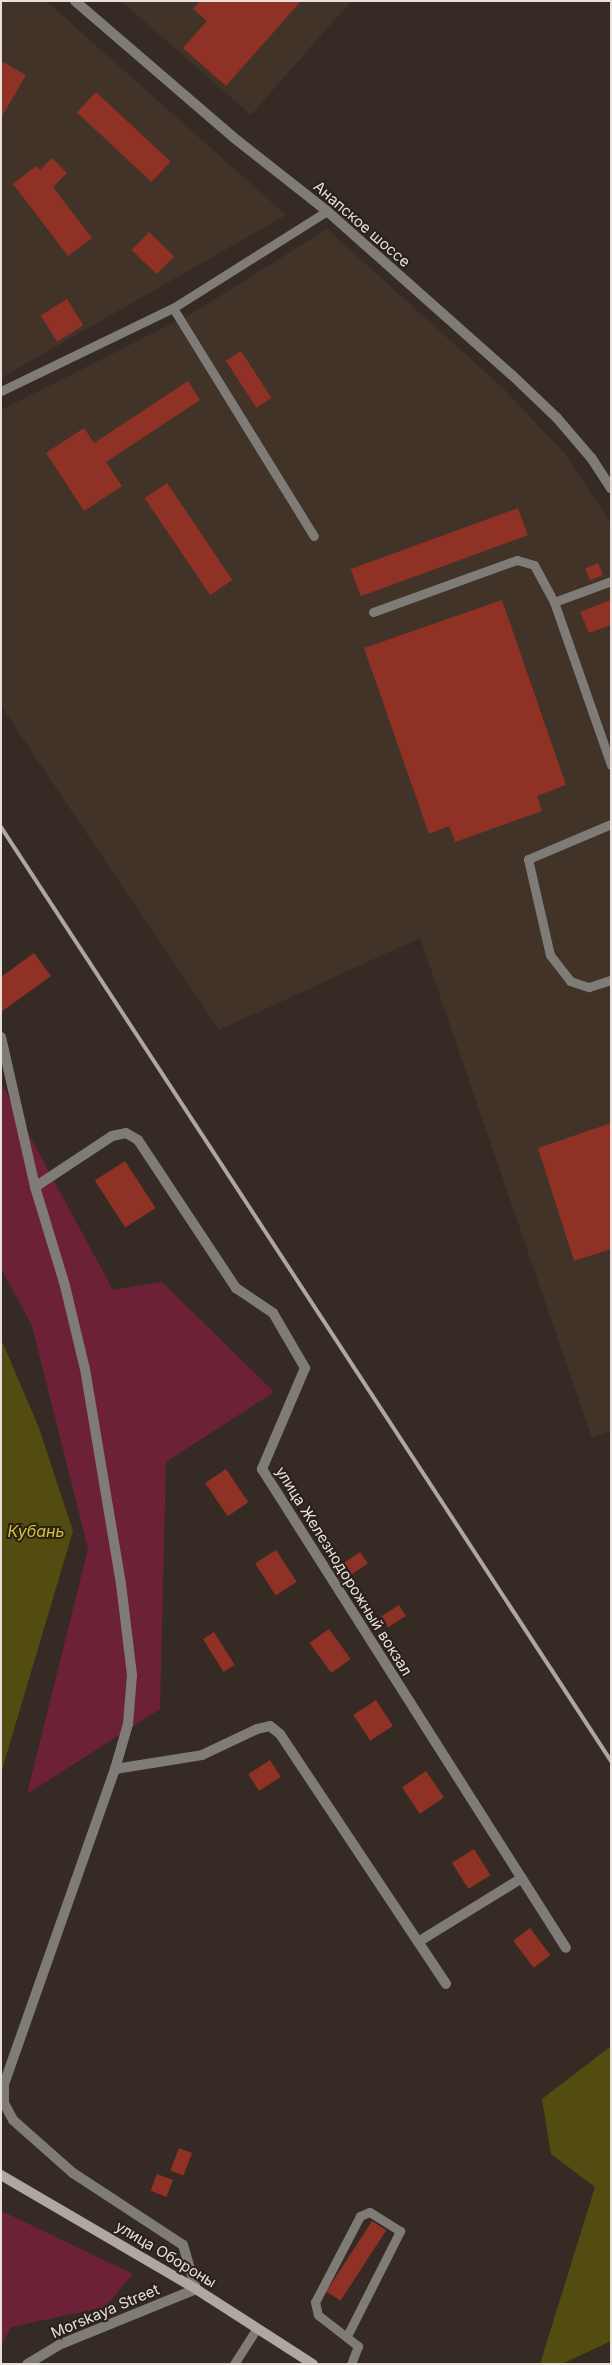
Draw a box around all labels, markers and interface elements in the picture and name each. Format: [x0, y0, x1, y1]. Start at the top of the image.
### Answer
street label: Анапское шоссе [310, 177, 414, 271]
street label: улица Железнодорожный вокзал [272, 1463, 416, 1679]
water label: Кубань [8, 1521, 64, 1541]
street label: улица Обороны [112, 2217, 220, 2291]
street label: Morskaya Street [48, 2280, 162, 2342]

